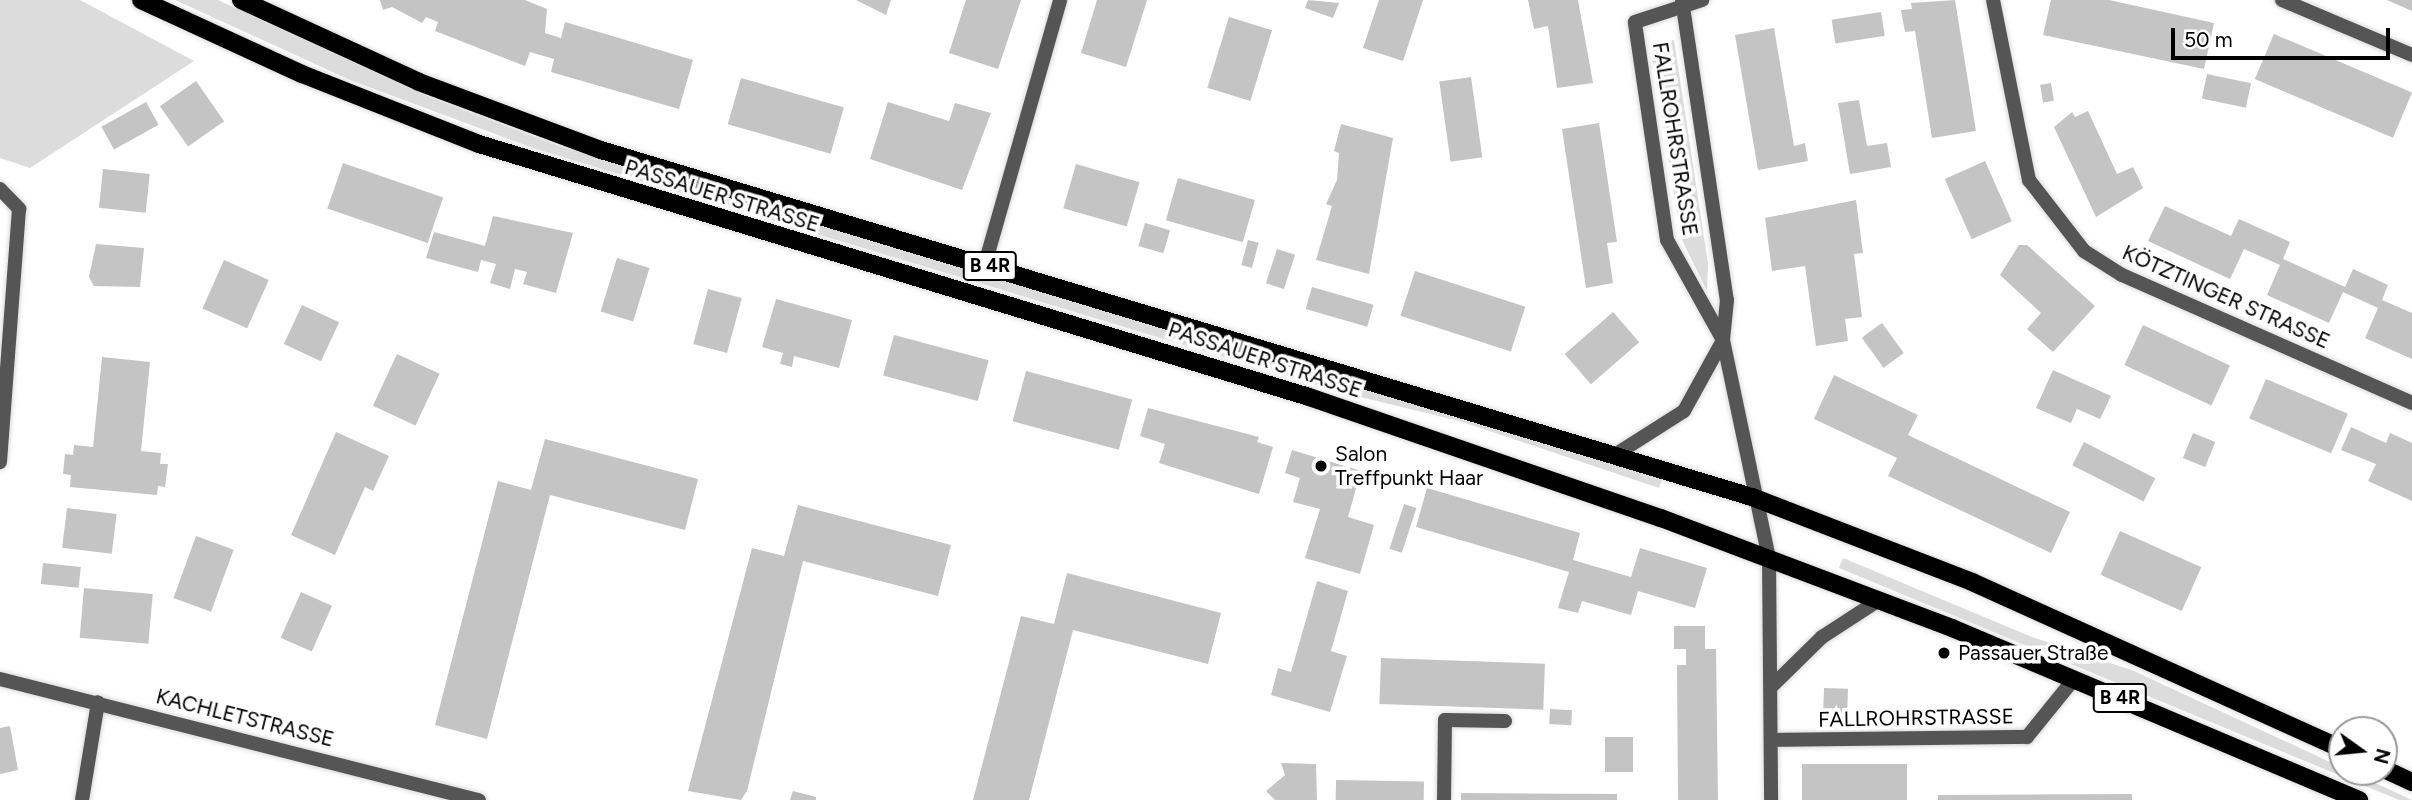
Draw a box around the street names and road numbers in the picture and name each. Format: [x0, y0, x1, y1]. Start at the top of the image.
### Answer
street label: FALLROHRSTRASSE [1647, 40, 1703, 238]
street label: PASSAUER STRASSE [622, 154, 822, 238]
street label: KÖTZTINGER STRASSE [2118, 240, 2334, 354]
road number: B 4R [962, 250, 1018, 282]
street label: PASSAUER STRASSE [1165, 317, 1365, 403]
road number: B 4R [2092, 682, 2148, 713]
street label: KACHLETSTRASSE [153, 684, 337, 752]
street label: FALLROHRSTRASSE [1818, 704, 2014, 732]

